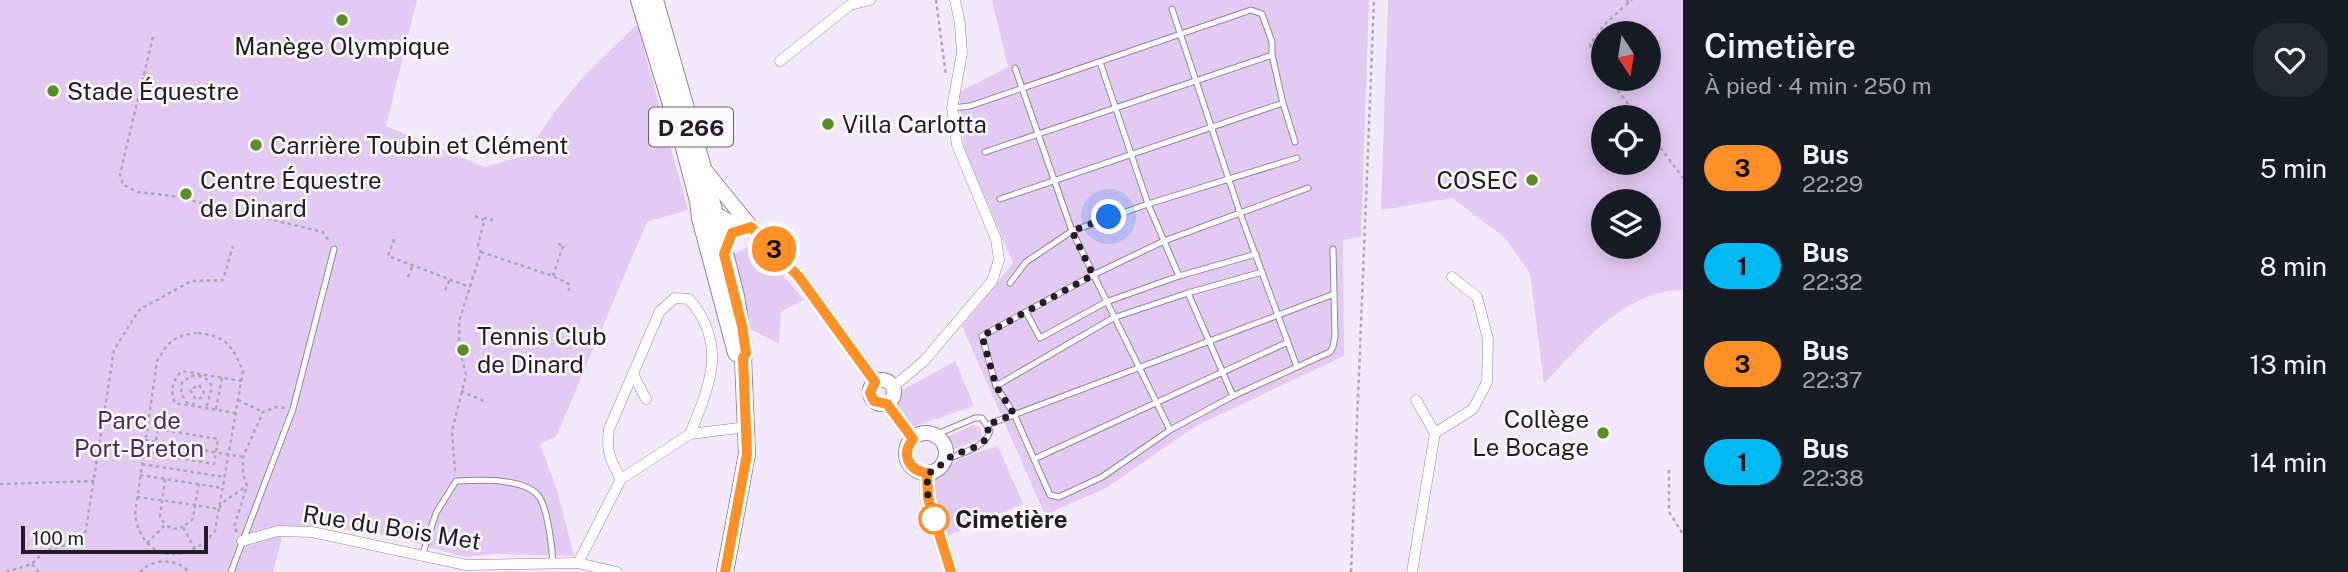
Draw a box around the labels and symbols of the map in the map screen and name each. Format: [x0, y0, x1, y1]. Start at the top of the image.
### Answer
marker: Manège Olympique [334, 12, 350, 28]
north arrow [1591, 21, 1661, 91]
place label: Manège Olympique [234, 32, 450, 60]
place label: Stade Équestre [67, 77, 239, 105]
marker: Stade Équestre [45, 83, 61, 99]
road number: D 266 [649, 108, 733, 146]
place label: Villa Carlotta [842, 110, 987, 138]
marker: Villa Carlotta [820, 116, 836, 132]
place label: Carrière Toubin et Clément [270, 131, 568, 159]
marker: Carrière Toubin et Clément [248, 137, 264, 153]
place label: Centre Équestre de Dinard [200, 166, 382, 222]
place label: COSEC [1437, 166, 1518, 194]
marker: COSEC [1524, 172, 1540, 188]
marker: Centre Équestre de Dinard [178, 186, 194, 202]
your location [1091, 199, 1126, 234]
line badge: 3 [751, 226, 797, 272]
place label: Tennis Club de Dinard [477, 322, 607, 378]
marker: Tennis Club de Dinard [455, 342, 471, 358]
place label: Collège Le Bocage [1472, 405, 1589, 461]
park label: Parc de Port-Breton [74, 406, 204, 462]
marker: Collège Le Bocage [1595, 425, 1611, 441]
street label: Rue du Bois Met [301, 499, 483, 555]
marker: Cimetière [919, 504, 949, 534]
place label: Cimetière [955, 505, 1068, 533]
scale bar [21, 523, 208, 555]

